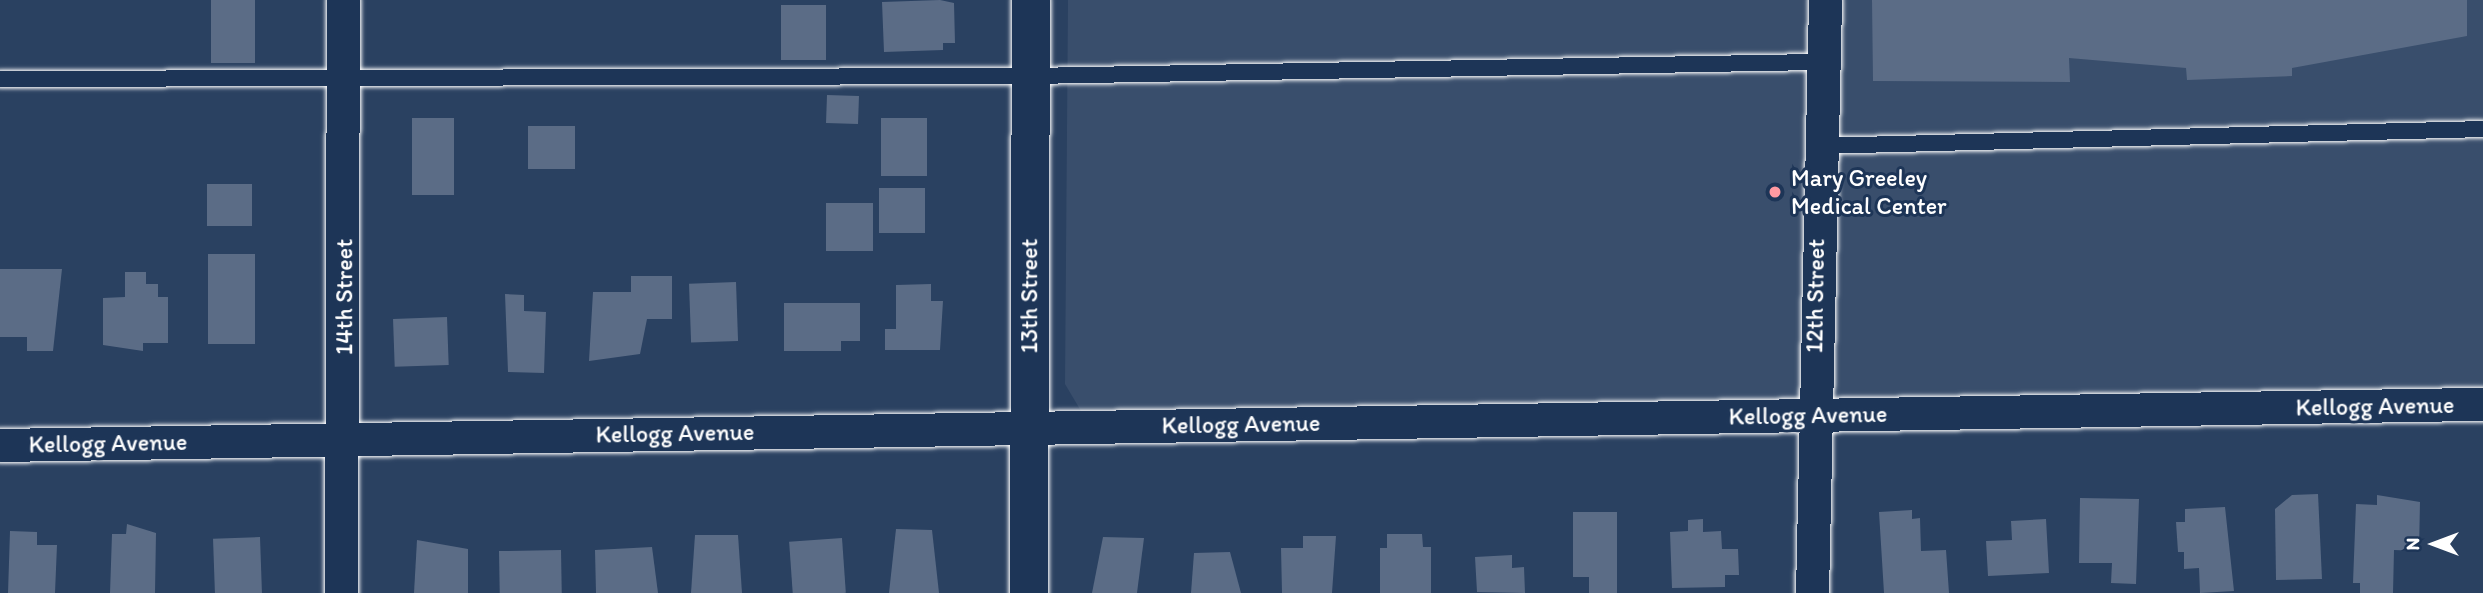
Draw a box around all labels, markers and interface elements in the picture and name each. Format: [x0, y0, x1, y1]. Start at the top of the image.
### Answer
place label: Mary Greeley Medical Center [1791, 164, 1947, 220]
marker: Mary Greeley Medical Center [1765, 182, 1785, 202]
street label: 14th Street [330, 239, 358, 355]
street label: 13th Street [1015, 239, 1043, 353]
street label: 12th Street [1800, 239, 1830, 353]
street label: Kellogg Avenue [2296, 390, 2454, 422]
street label: Kellogg Avenue [1729, 399, 1887, 431]
street label: Kellogg Avenue [1162, 408, 1320, 440]
street label: Kellogg Avenue [596, 417, 754, 449]
street label: Kellogg Avenue [29, 427, 187, 459]
north arrow [2399, 509, 2469, 579]
text: N [2401, 538, 2424, 550]

